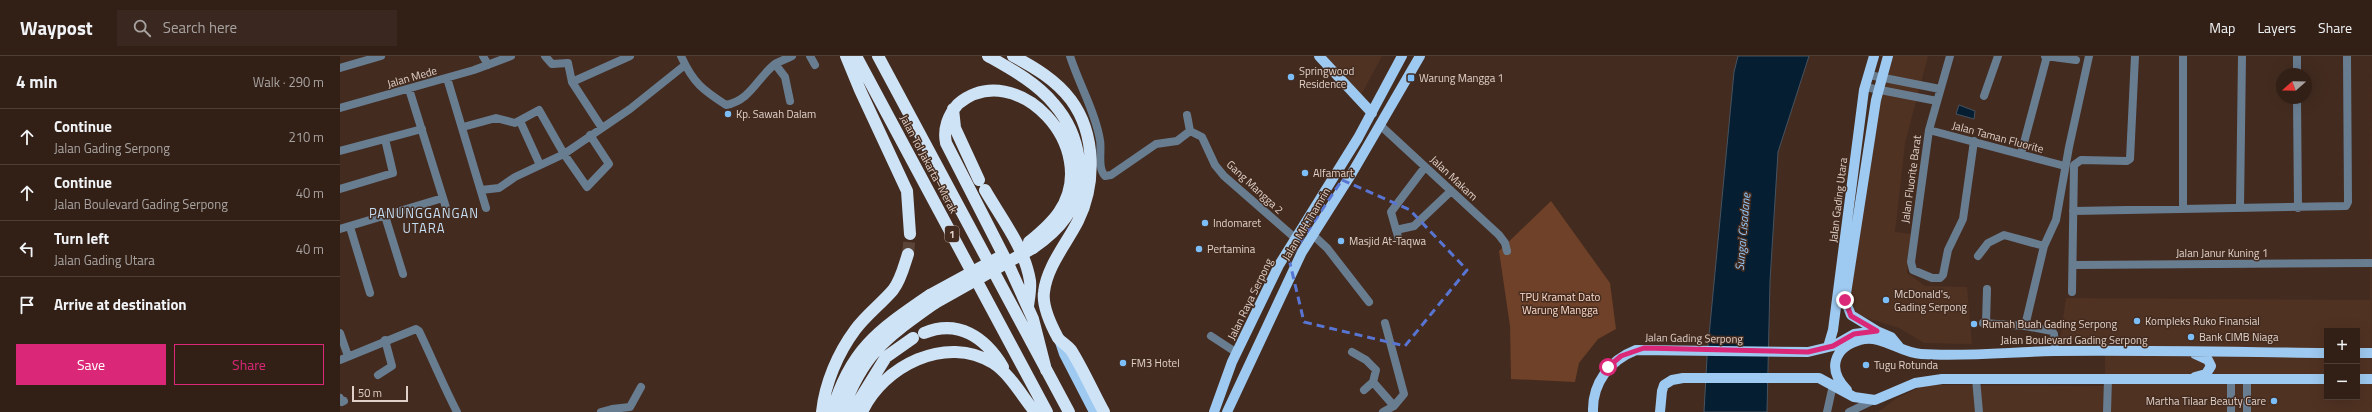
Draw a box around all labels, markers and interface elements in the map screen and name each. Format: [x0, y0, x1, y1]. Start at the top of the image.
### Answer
search box [117, 10, 397, 46]
text: Waypost [20, 13, 93, 42]
text: Search here [163, 16, 237, 39]
icon: search [131, 17, 153, 39]
text: Map [2209, 17, 2235, 38]
text: Layers [2257, 17, 2296, 38]
text: Share [2318, 17, 2352, 38]
street label: Jalan Mede [385, 62, 439, 92]
place label: Springwood Residence [1299, 63, 1354, 92]
north arrow [2276, 68, 2312, 104]
text: 4 min [16, 69, 57, 95]
place label: Warung Mangga 1 [1419, 70, 1504, 86]
text: Walk · 290 m [253, 72, 324, 92]
marker: Springwood Residence [1286, 72, 1296, 82]
marker: Warung Mangga 1 [1406, 73, 1416, 83]
place label: Kp. Sawah Dalam [736, 106, 816, 122]
marker: Kp. Sawah Dalam [723, 109, 733, 119]
street label: Jalan Tol Jakarta–Merak [896, 112, 962, 217]
text: Continue [54, 115, 112, 138]
street label: Jalan Taman Fluorite [1951, 117, 2046, 157]
icon: ahead [16, 126, 38, 148]
text: 210 m [288, 127, 324, 147]
street label: Jalan Fluorite Barat [1897, 134, 1925, 224]
text: Jalan Gading Serpong [54, 138, 170, 158]
street label: Jalan Makam [1427, 152, 1481, 204]
street label: Gang Mangga 2 [1223, 156, 1287, 218]
street label: Jalan Gading Utara [1825, 156, 1851, 243]
place label: Alfamart [1313, 165, 1354, 181]
marker: Alfamart [1300, 168, 1310, 178]
text: Continue [54, 171, 112, 194]
icon: ahead [16, 182, 38, 204]
text: 40 m [296, 183, 324, 203]
street label: Jalan MH.Thamrin [1278, 185, 1334, 263]
water label: Sungai Cisadane [1730, 191, 1755, 272]
text: Jalan Boulevard Gading Serpong [54, 194, 228, 214]
district label: PANUNGGANGAN UTARA [369, 203, 479, 238]
place label: Indomaret [1213, 215, 1261, 231]
marker: Indomaret [1200, 218, 1210, 228]
road number: 1 [945, 226, 959, 242]
text: Turn left [54, 227, 109, 250]
place label: Masjid At-Taqwa [1349, 233, 1426, 249]
marker: Masjid At-Taqwa [1336, 236, 1346, 246]
icon: left [16, 238, 38, 260]
text: 40 m [296, 239, 324, 259]
place label: Pertamina [1207, 241, 1256, 257]
marker: Pertamina [1194, 244, 1204, 254]
street label: Jalan Janur Kuning 1 [2176, 245, 2268, 261]
text: Jalan Gading Utara [54, 250, 155, 270]
street label: Jalan Raya Serpong [1223, 255, 1277, 342]
place label: McDonald's, Gading Serpong [1894, 286, 1967, 315]
park label: TPU Kramat Dato Warung Mangga [1520, 289, 1600, 318]
route end [1836, 291, 1854, 309]
text: Arrive at destination [54, 293, 187, 316]
icon: arrive [16, 294, 38, 316]
marker: McDonald's, Gading Serpong [1881, 295, 1891, 305]
place label: Kompleks Ruko Finansial [2145, 313, 2260, 329]
place label: Rumah Buah Gading Serpong [1982, 316, 2117, 332]
marker: Kompleks Ruko Finansial [2132, 316, 2142, 326]
marker: Rumah Buah Gading Serpong [1969, 319, 1979, 329]
map controls [2324, 328, 2360, 400]
button: + [2324, 328, 2360, 364]
street label: Jalan Gading Serpong [1645, 329, 1744, 347]
place label: Bank CIMB Niaga [2199, 329, 2279, 345]
street label: Jalan Boulevard Gading Serpong [2000, 332, 2148, 348]
marker: Bank CIMB Niaga [2186, 332, 2196, 342]
button: Save [16, 344, 166, 385]
button: Share [174, 344, 324, 385]
place label: FM3 Hotel [1131, 355, 1180, 371]
place label: Tugu Rotunda [1874, 357, 1938, 373]
marker: FM3 Hotel [1118, 358, 1128, 368]
route start [1599, 358, 1617, 376]
marker: Tugu Rotunda [1861, 360, 1871, 370]
button: − [2324, 364, 2360, 400]
scale bar [352, 384, 408, 403]
text: 50 m [358, 385, 382, 401]
place label: Martha Tilaar Beauty Care [2146, 393, 2266, 409]
marker: Martha Tilaar Beauty Care [2269, 396, 2279, 406]

